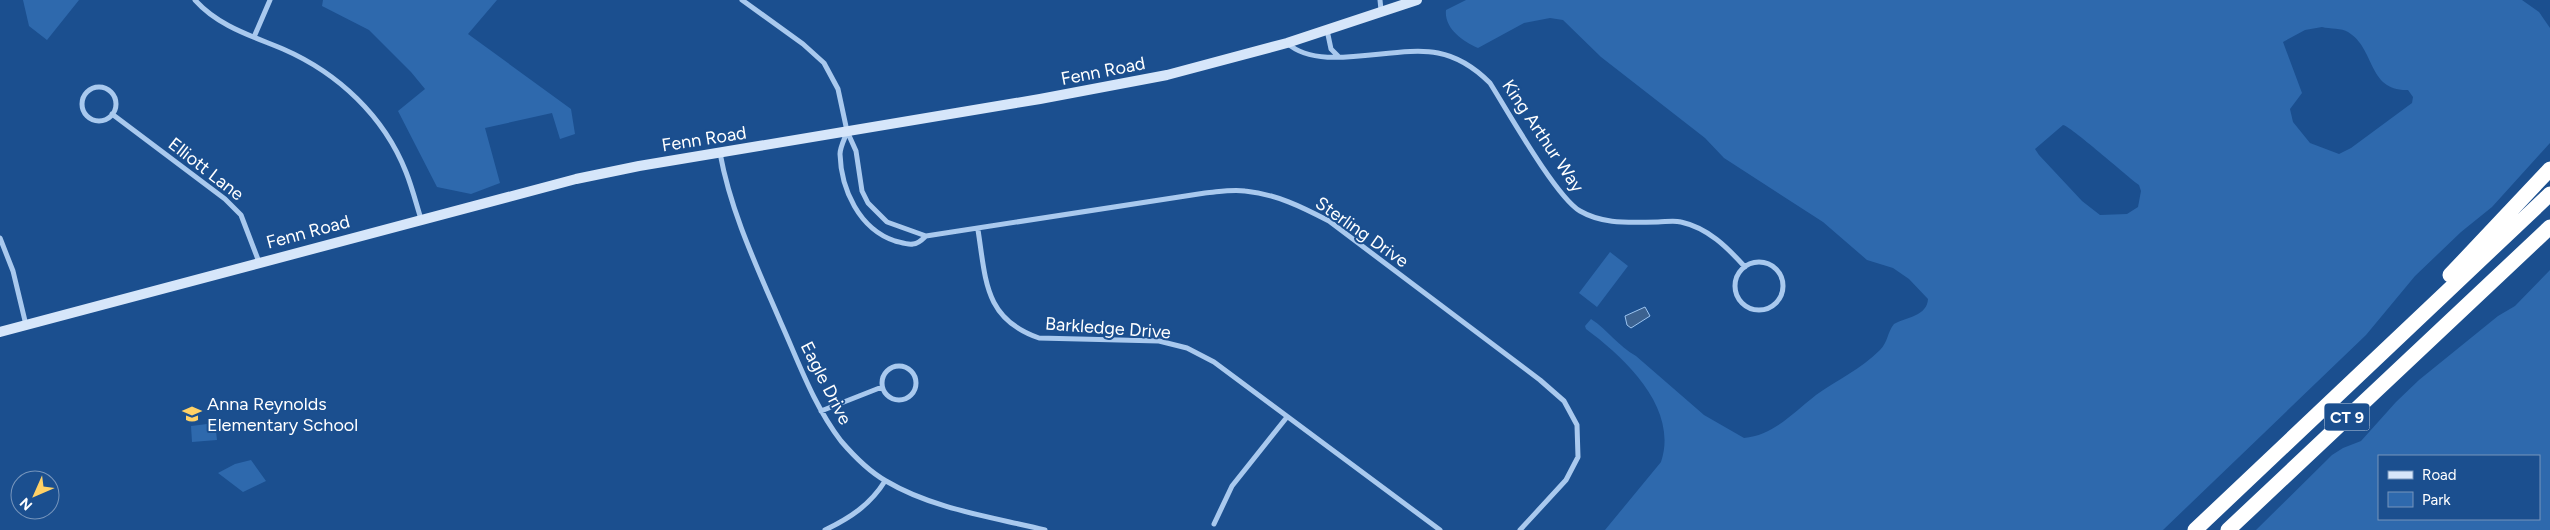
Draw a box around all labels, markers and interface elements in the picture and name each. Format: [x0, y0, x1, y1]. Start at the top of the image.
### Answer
street label: Fenn Road [1059, 52, 1147, 90]
street label: King Arthur Way [1497, 76, 1589, 197]
street label: Fenn Road [660, 121, 748, 157]
street label: Elliott Lane [164, 133, 248, 205]
street label: Sterling Drive [1311, 192, 1413, 272]
street label: Fenn Road [264, 210, 352, 254]
street label: Barkledge Drive [1044, 313, 1172, 343]
street label: Eagle Drive [796, 338, 856, 428]
place label: Anna Reynolds Elementary School [207, 393, 358, 436]
school or university icon: Anna Reynolds Elementary School [181, 403, 203, 425]
road number: CT 9 [2324, 404, 2370, 431]
legend [2378, 455, 2540, 520]
text: Road [2422, 466, 2457, 484]
north arrow [10, 470, 60, 520]
text: Park [2422, 491, 2451, 509]
text: N [16, 494, 36, 514]

